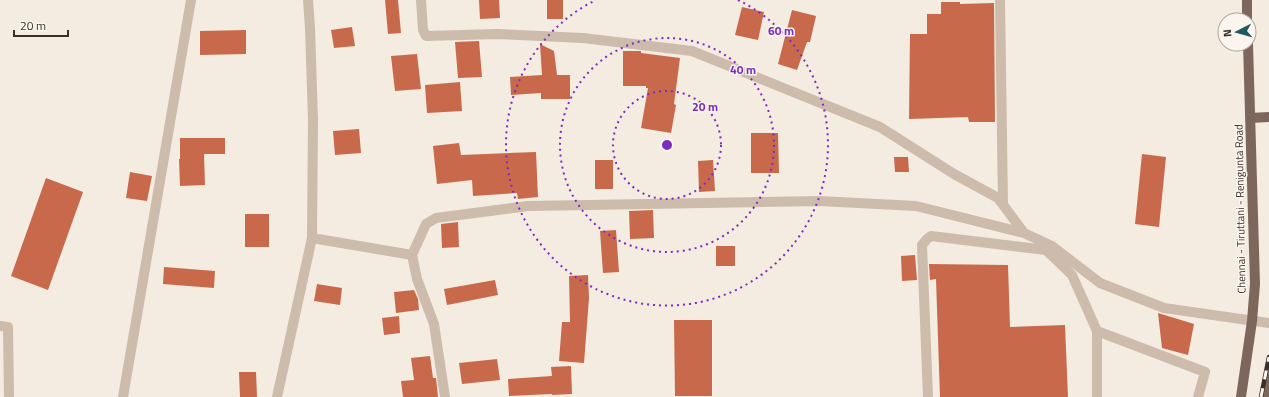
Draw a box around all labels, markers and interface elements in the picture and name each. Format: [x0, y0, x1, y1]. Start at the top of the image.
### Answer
scale bar [14, 12, 68, 38]
north arrow [1217, 12, 1257, 52]
text: 20 m [20, 16, 46, 35]
text: 60 m [768, 21, 794, 40]
text: N [1219, 28, 1235, 38]
text: 40 m [730, 60, 756, 79]
text: 20 m [692, 97, 718, 116]
street label: Chennai - Tiruttani - Renigunta Road [1231, 124, 1249, 294]
centre of rings [660, 138, 674, 152]

